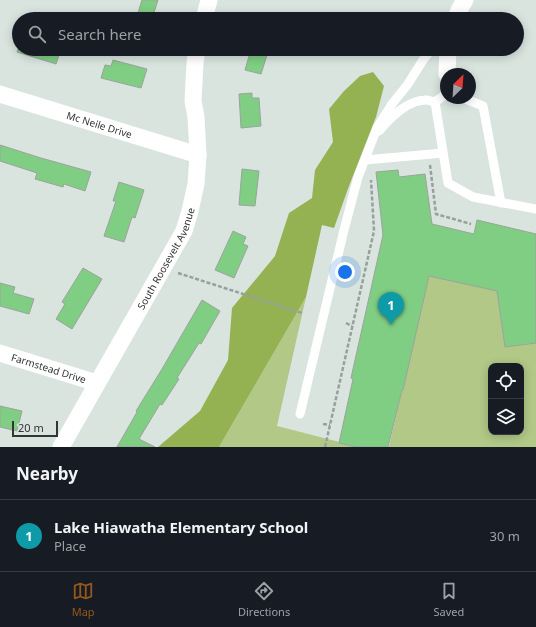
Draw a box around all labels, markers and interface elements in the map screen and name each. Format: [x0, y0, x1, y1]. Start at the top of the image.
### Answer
search box [12, 12, 524, 56]
icon: search [26, 23, 48, 45]
text: Search here [58, 24, 141, 44]
north arrow [440, 68, 476, 104]
street label: Mc Neile Drive [65, 108, 134, 141]
street label: South Roosevelt Avenue [134, 206, 198, 312]
your location [335, 262, 355, 282]
pin: 1 [378, 292, 404, 325]
street label: Farmstead Drive [10, 350, 88, 386]
map controls [488, 363, 524, 435]
button: locate [488, 363, 524, 399]
button: layers [488, 399, 524, 435]
scale bar [12, 419, 58, 438]
text: 20 m [18, 420, 44, 435]
text: Nearby [16, 462, 78, 485]
text: Lake Hiawatha Elementary School [54, 517, 308, 537]
text: 1 [25, 527, 33, 545]
text: 30 m [490, 527, 520, 545]
text: Place [54, 537, 86, 555]
tab: Map [72, 580, 95, 619]
tab: Directions [238, 580, 290, 619]
tab: Saved [434, 580, 464, 619]

